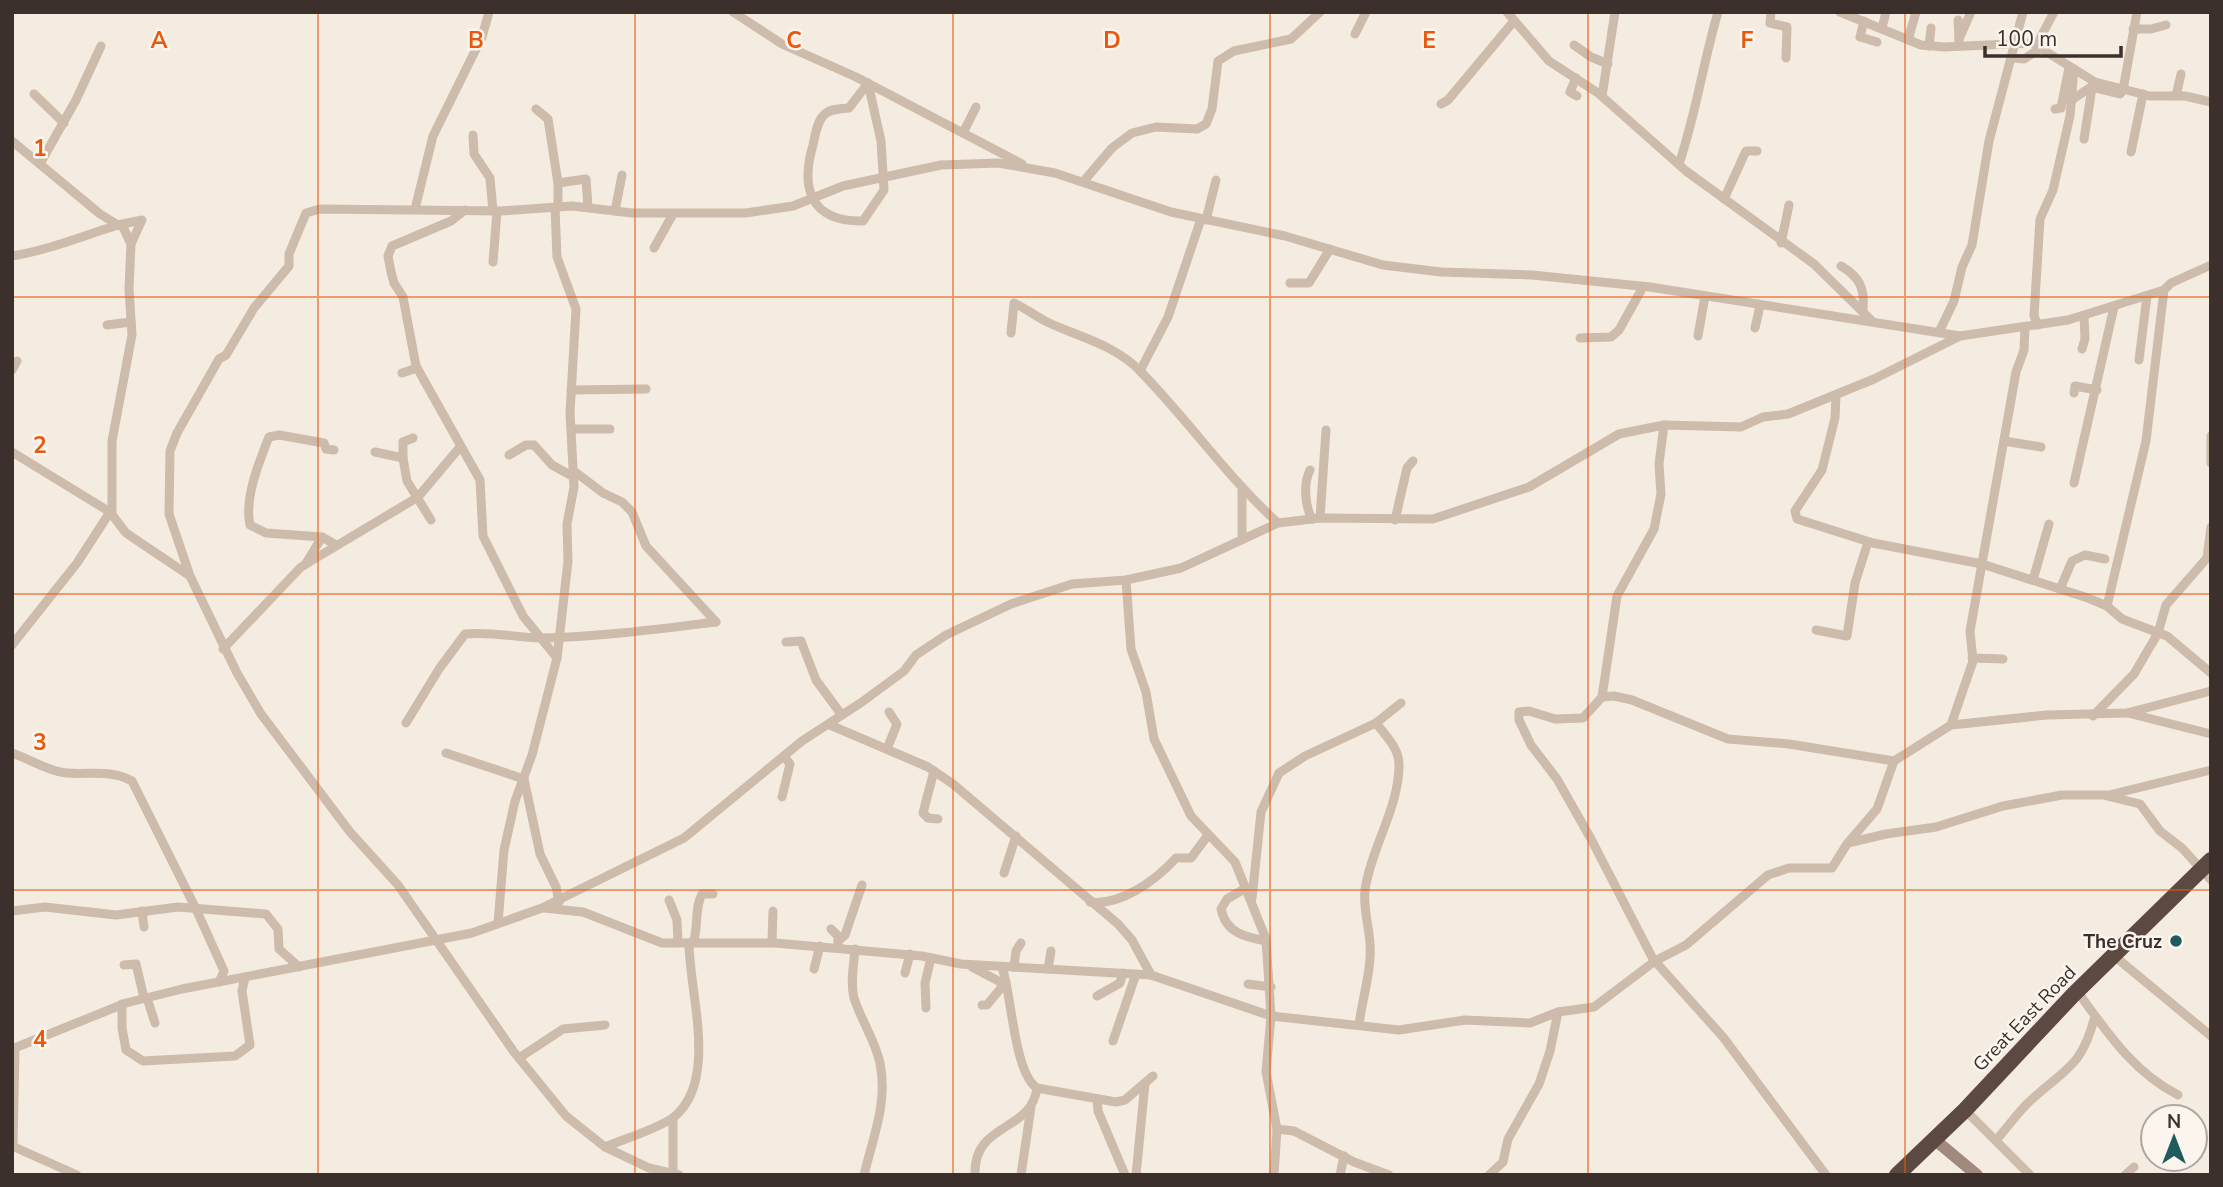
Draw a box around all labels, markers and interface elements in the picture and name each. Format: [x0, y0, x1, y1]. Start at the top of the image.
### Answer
scale bar [1985, 14, 2122, 58]
text: A [150, 25, 168, 56]
text: B [468, 25, 484, 56]
text: C [786, 25, 802, 56]
text: D [1103, 25, 1121, 56]
text: E [1422, 25, 1436, 56]
text: F [1741, 25, 1754, 56]
text: 100 m [1996, 25, 2057, 53]
text: 1 [33, 133, 47, 164]
text: 2 [33, 430, 47, 461]
text: 3 [33, 727, 47, 758]
place label: The Cruz [2083, 929, 2162, 955]
marker: The Cruz [2168, 933, 2184, 949]
street label: Great East Road [1967, 960, 2082, 1077]
text: 4 [33, 1024, 47, 1055]
north arrow [2139, 1103, 2209, 1173]
text: N [2167, 1109, 2181, 1135]

